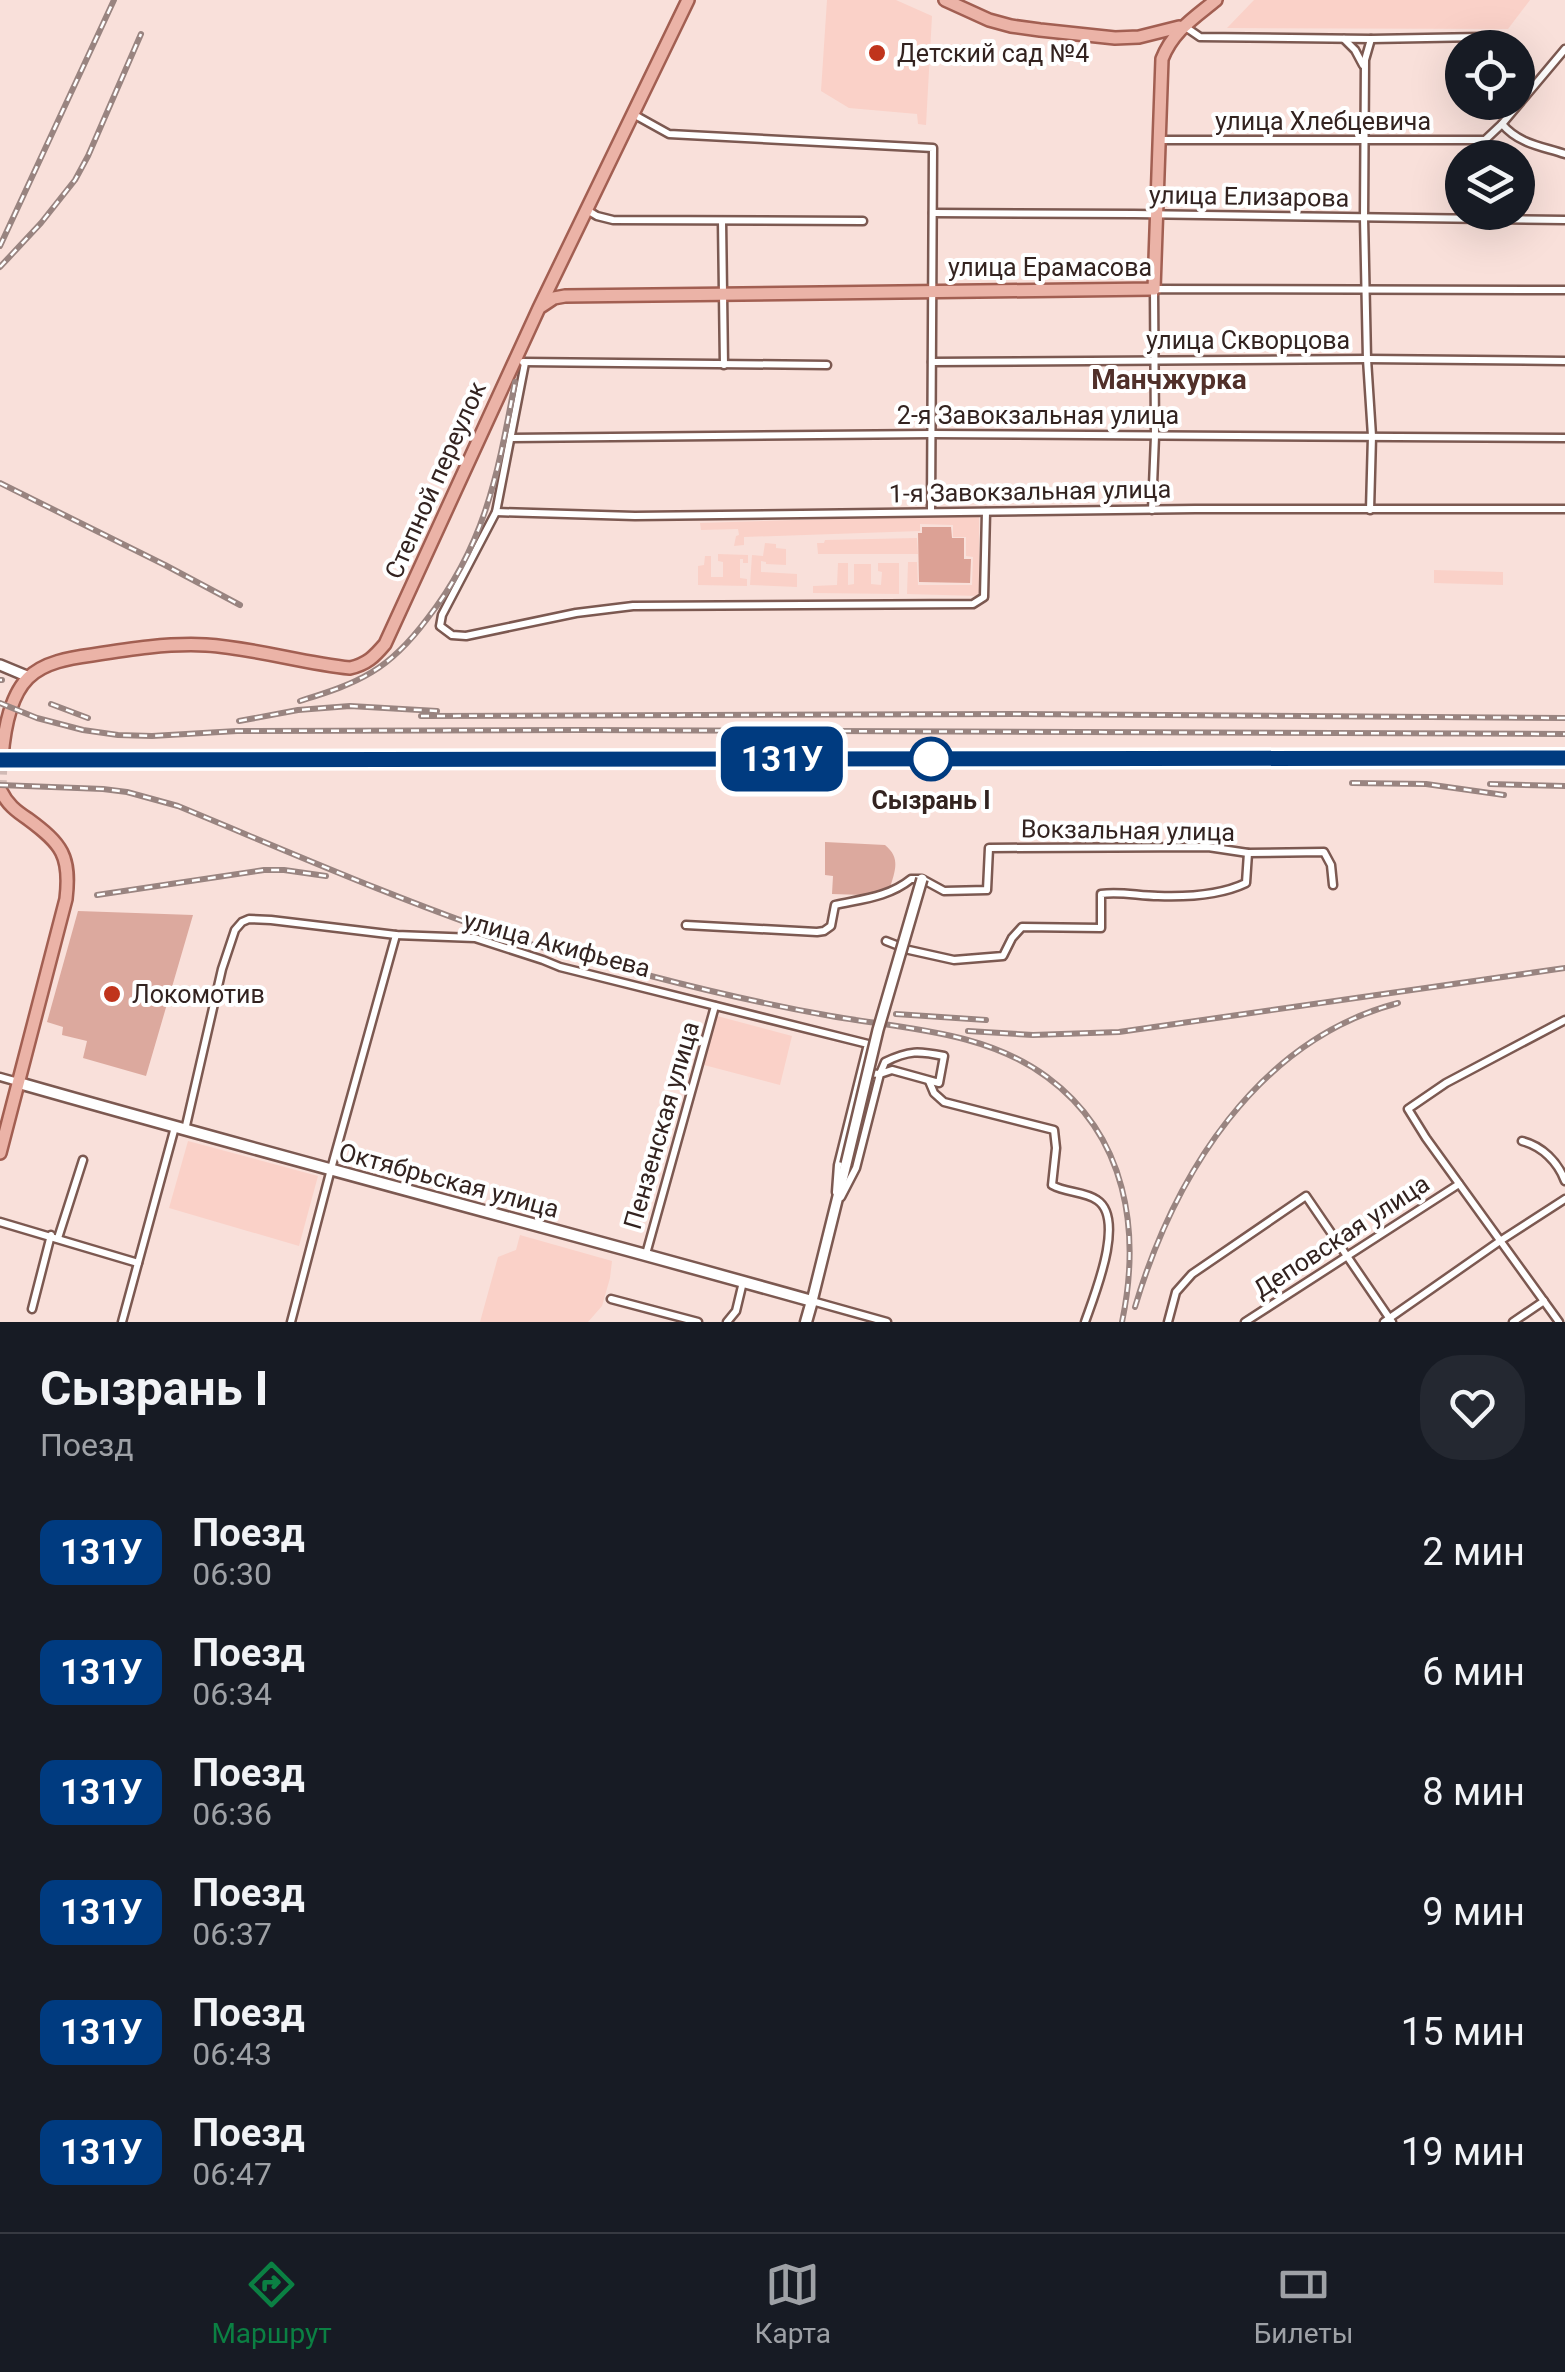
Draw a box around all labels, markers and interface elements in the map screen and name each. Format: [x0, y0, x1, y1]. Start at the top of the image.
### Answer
map controls [1445, 30, 1535, 230]
button: locate [1445, 30, 1535, 120]
place label: Детский сад №4 [897, 39, 1089, 68]
marker: Детский сад №4 [866, 42, 888, 64]
street label: улица Хлебцевича [1215, 107, 1431, 136]
button: layers [1445, 140, 1535, 230]
street label: улица Елизарова [1149, 180, 1349, 213]
street label: улица Ерамасова [948, 253, 1152, 282]
street label: улица Скворцова [1146, 326, 1350, 355]
district label: Манчжурка [1091, 363, 1247, 396]
street label: Степной переулок [379, 377, 492, 583]
street label: 2-я Завокзальная улица [897, 401, 1179, 430]
street label: 1-я Завокзальная улица [889, 475, 1171, 508]
line badge: 131У [712, 726, 852, 792]
marker: Сызрань I [910, 738, 952, 780]
text: 131У [741, 739, 823, 780]
place label: Сызрань I [872, 786, 990, 815]
street label: Вокзальная улица [1021, 814, 1235, 847]
street label: улица Акифьева [460, 906, 653, 983]
place label: Локомотив [132, 980, 265, 1009]
marker: Локомотив [101, 983, 123, 1005]
street label: Пензенская улица [618, 1018, 705, 1232]
street label: Октябрьская улица [336, 1137, 562, 1224]
street label: Деповская улица [1248, 1169, 1435, 1304]
button: heart [1420, 1355, 1525, 1460]
text: Сызрань I [40, 1360, 268, 1417]
text: Поезд [40, 1426, 134, 1464]
text: Поезд [192, 1511, 305, 1555]
text: 2 мин [1422, 1530, 1525, 1574]
text: 131У [60, 1532, 142, 1573]
text: 06:30 [192, 1555, 272, 1593]
text: Поезд [192, 1631, 305, 1675]
text: 6 мин [1422, 1650, 1525, 1694]
text: 131У [60, 1652, 142, 1693]
text: 06:34 [192, 1675, 272, 1713]
text: Поезд [192, 1751, 305, 1795]
text: 8 мин [1422, 1770, 1525, 1814]
text: 131У [60, 1772, 142, 1813]
text: 06:36 [192, 1795, 272, 1833]
text: Поезд [192, 1871, 305, 1915]
text: 9 мин [1422, 1890, 1525, 1934]
text: 131У [60, 1892, 142, 1933]
text: 06:37 [192, 1915, 272, 1953]
text: Поезд [192, 1991, 305, 2035]
text: 15 мин [1401, 2010, 1525, 2054]
text: 131У [60, 2012, 142, 2053]
text: 06:43 [192, 2035, 272, 2073]
text: Поезд [192, 2111, 305, 2155]
text: 19 мин [1401, 2130, 1525, 2174]
text: 131У [60, 2132, 142, 2173]
text: 06:47 [192, 2155, 272, 2193]
tab: Маршрут [211, 2257, 332, 2350]
tab: Карта [755, 2257, 831, 2350]
tab: Билеты [1254, 2257, 1354, 2350]

